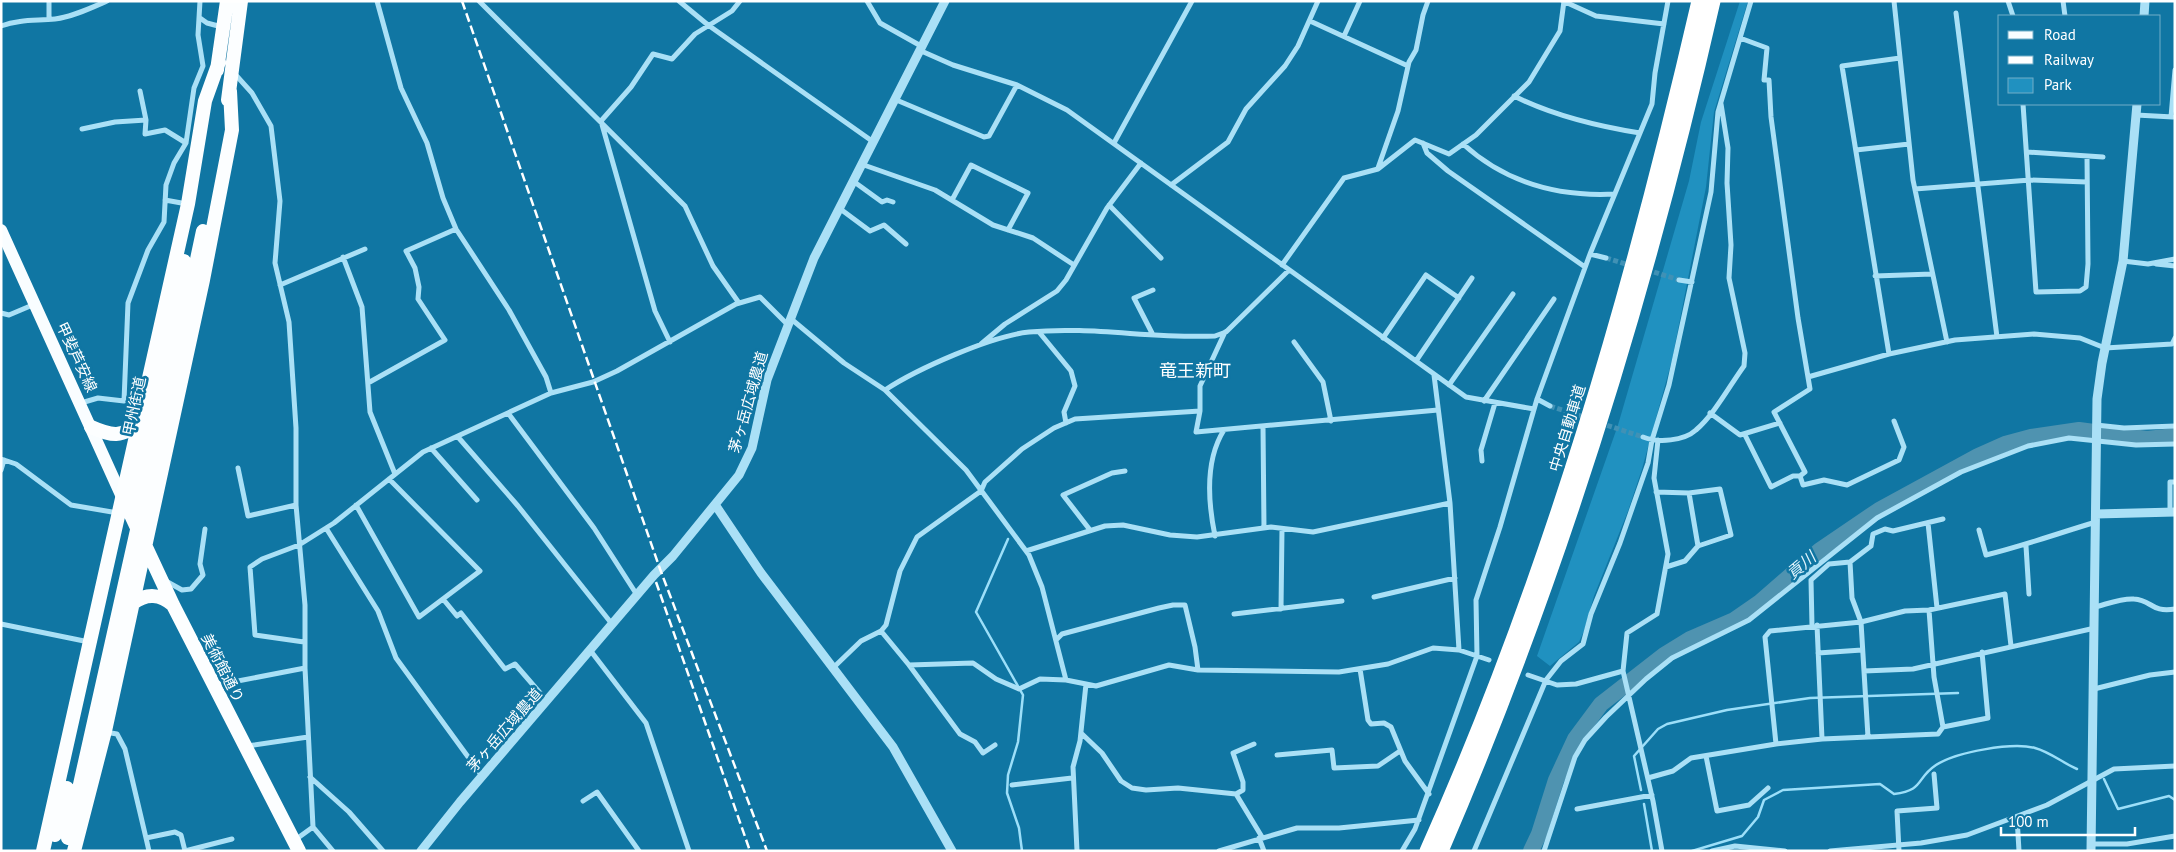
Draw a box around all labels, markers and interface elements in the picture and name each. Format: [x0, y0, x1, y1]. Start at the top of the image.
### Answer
legend [1998, 15, 2161, 105]
text: Road [2044, 25, 2076, 44]
text: Railway [2044, 50, 2094, 69]
text: Park [2044, 75, 2072, 94]
street label: 甲斐芦安線 [53, 319, 101, 395]
street label: 茅ヶ岳広域農道 [724, 349, 772, 455]
district label: 竜王新町 [1159, 359, 1231, 382]
street label: 甲州街道 [118, 375, 150, 437]
street label: 中央自動車道 [1545, 382, 1589, 474]
water label: 貢川 [1782, 546, 1821, 583]
street label: 美術館通り [198, 630, 248, 706]
street label: 茅ヶ岳広域農道 [462, 684, 546, 776]
scale bar [2001, 804, 2135, 836]
text: 100 m [2008, 812, 2049, 831]

